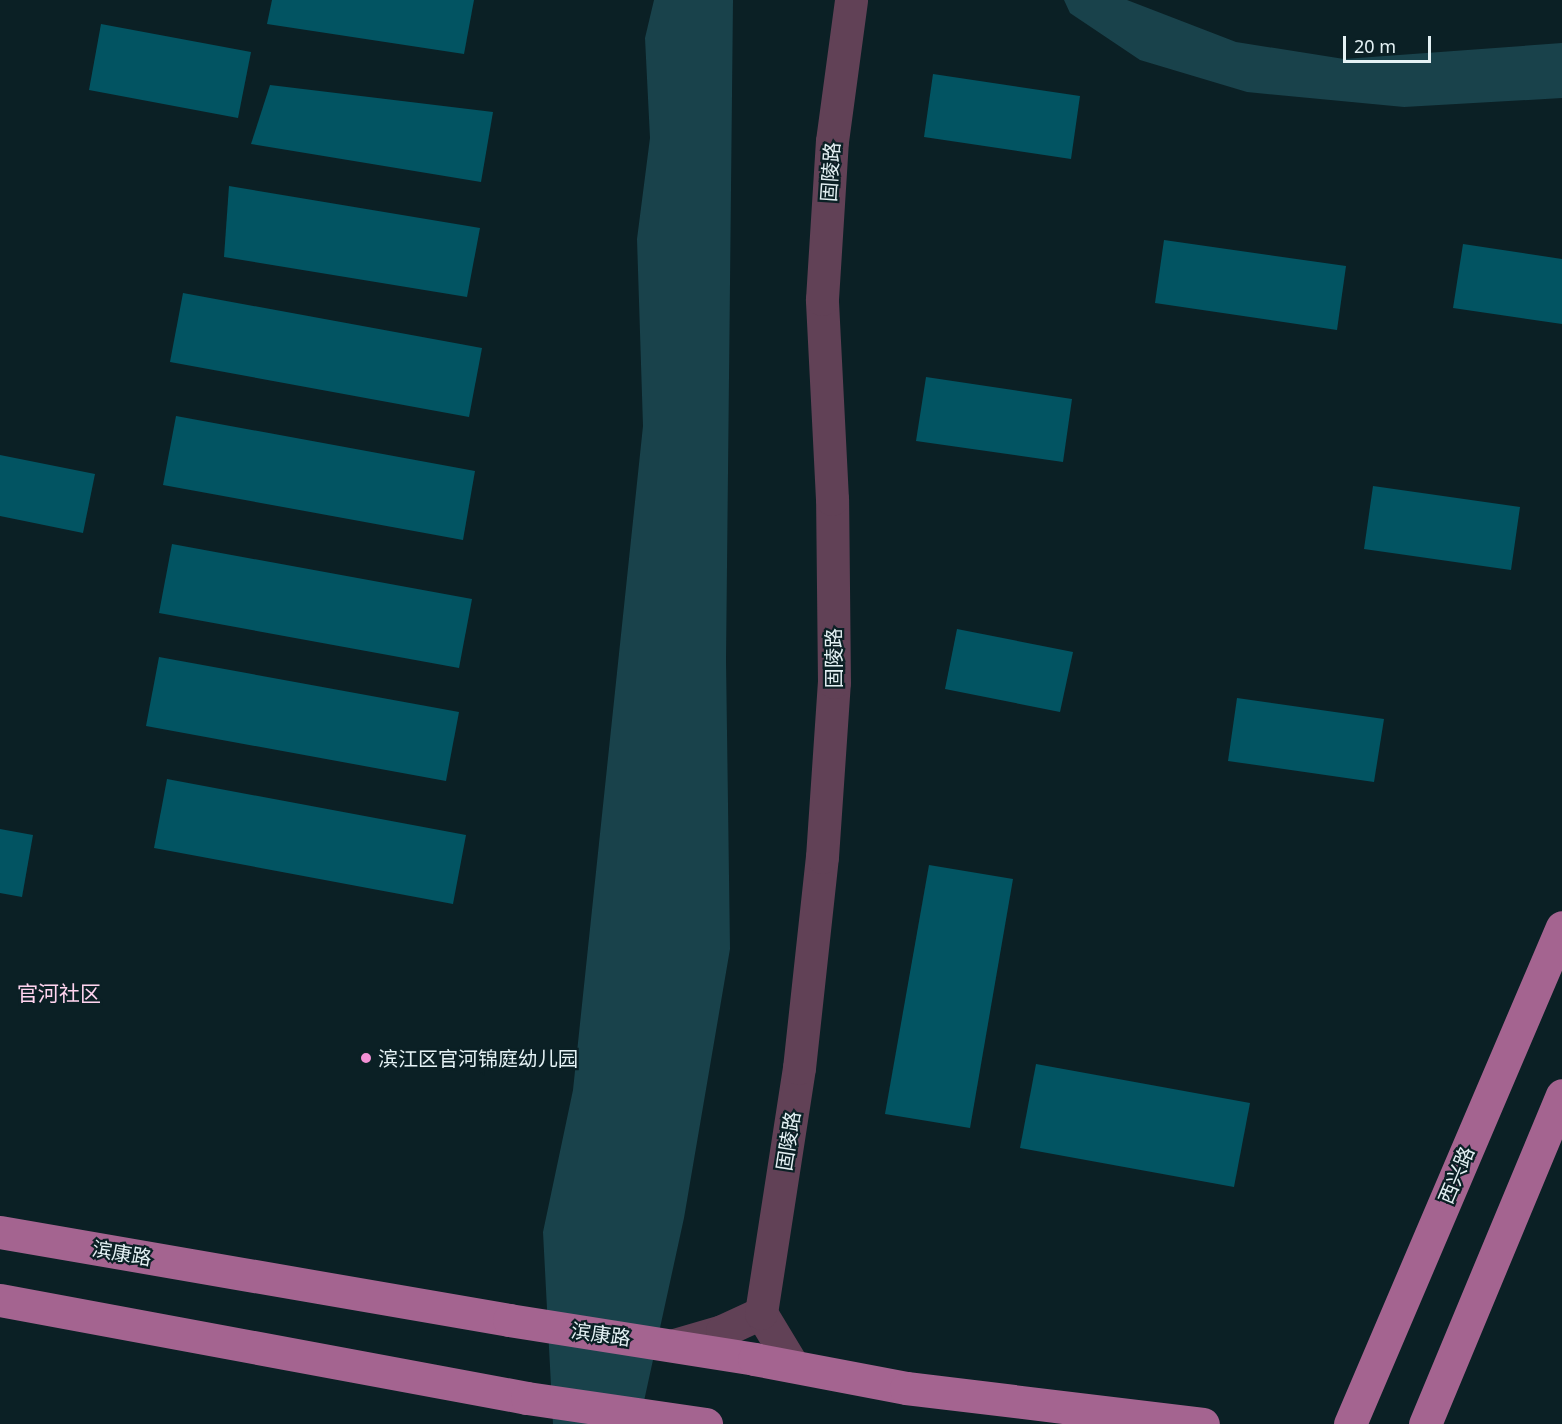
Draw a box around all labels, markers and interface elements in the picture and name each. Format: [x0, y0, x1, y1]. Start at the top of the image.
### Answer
scale bar [1346, 24, 1434, 62]
text: 20 m [1354, 34, 1396, 58]
street label: 固陵路 [816, 141, 844, 203]
street label: 固陵路 [821, 628, 845, 688]
district label: 官河社区 [17, 980, 101, 1006]
place label: 滨江区官河锦庭幼儿园 [378, 1046, 578, 1070]
marker: 滨江区官河锦庭幼儿园 [359, 1051, 373, 1065]
street label: 固陵路 [771, 1109, 805, 1173]
street label: 西兴路 [1433, 1143, 1479, 1207]
street label: 滨康路 [90, 1236, 154, 1270]
street label: 滨康路 [570, 1318, 632, 1350]

